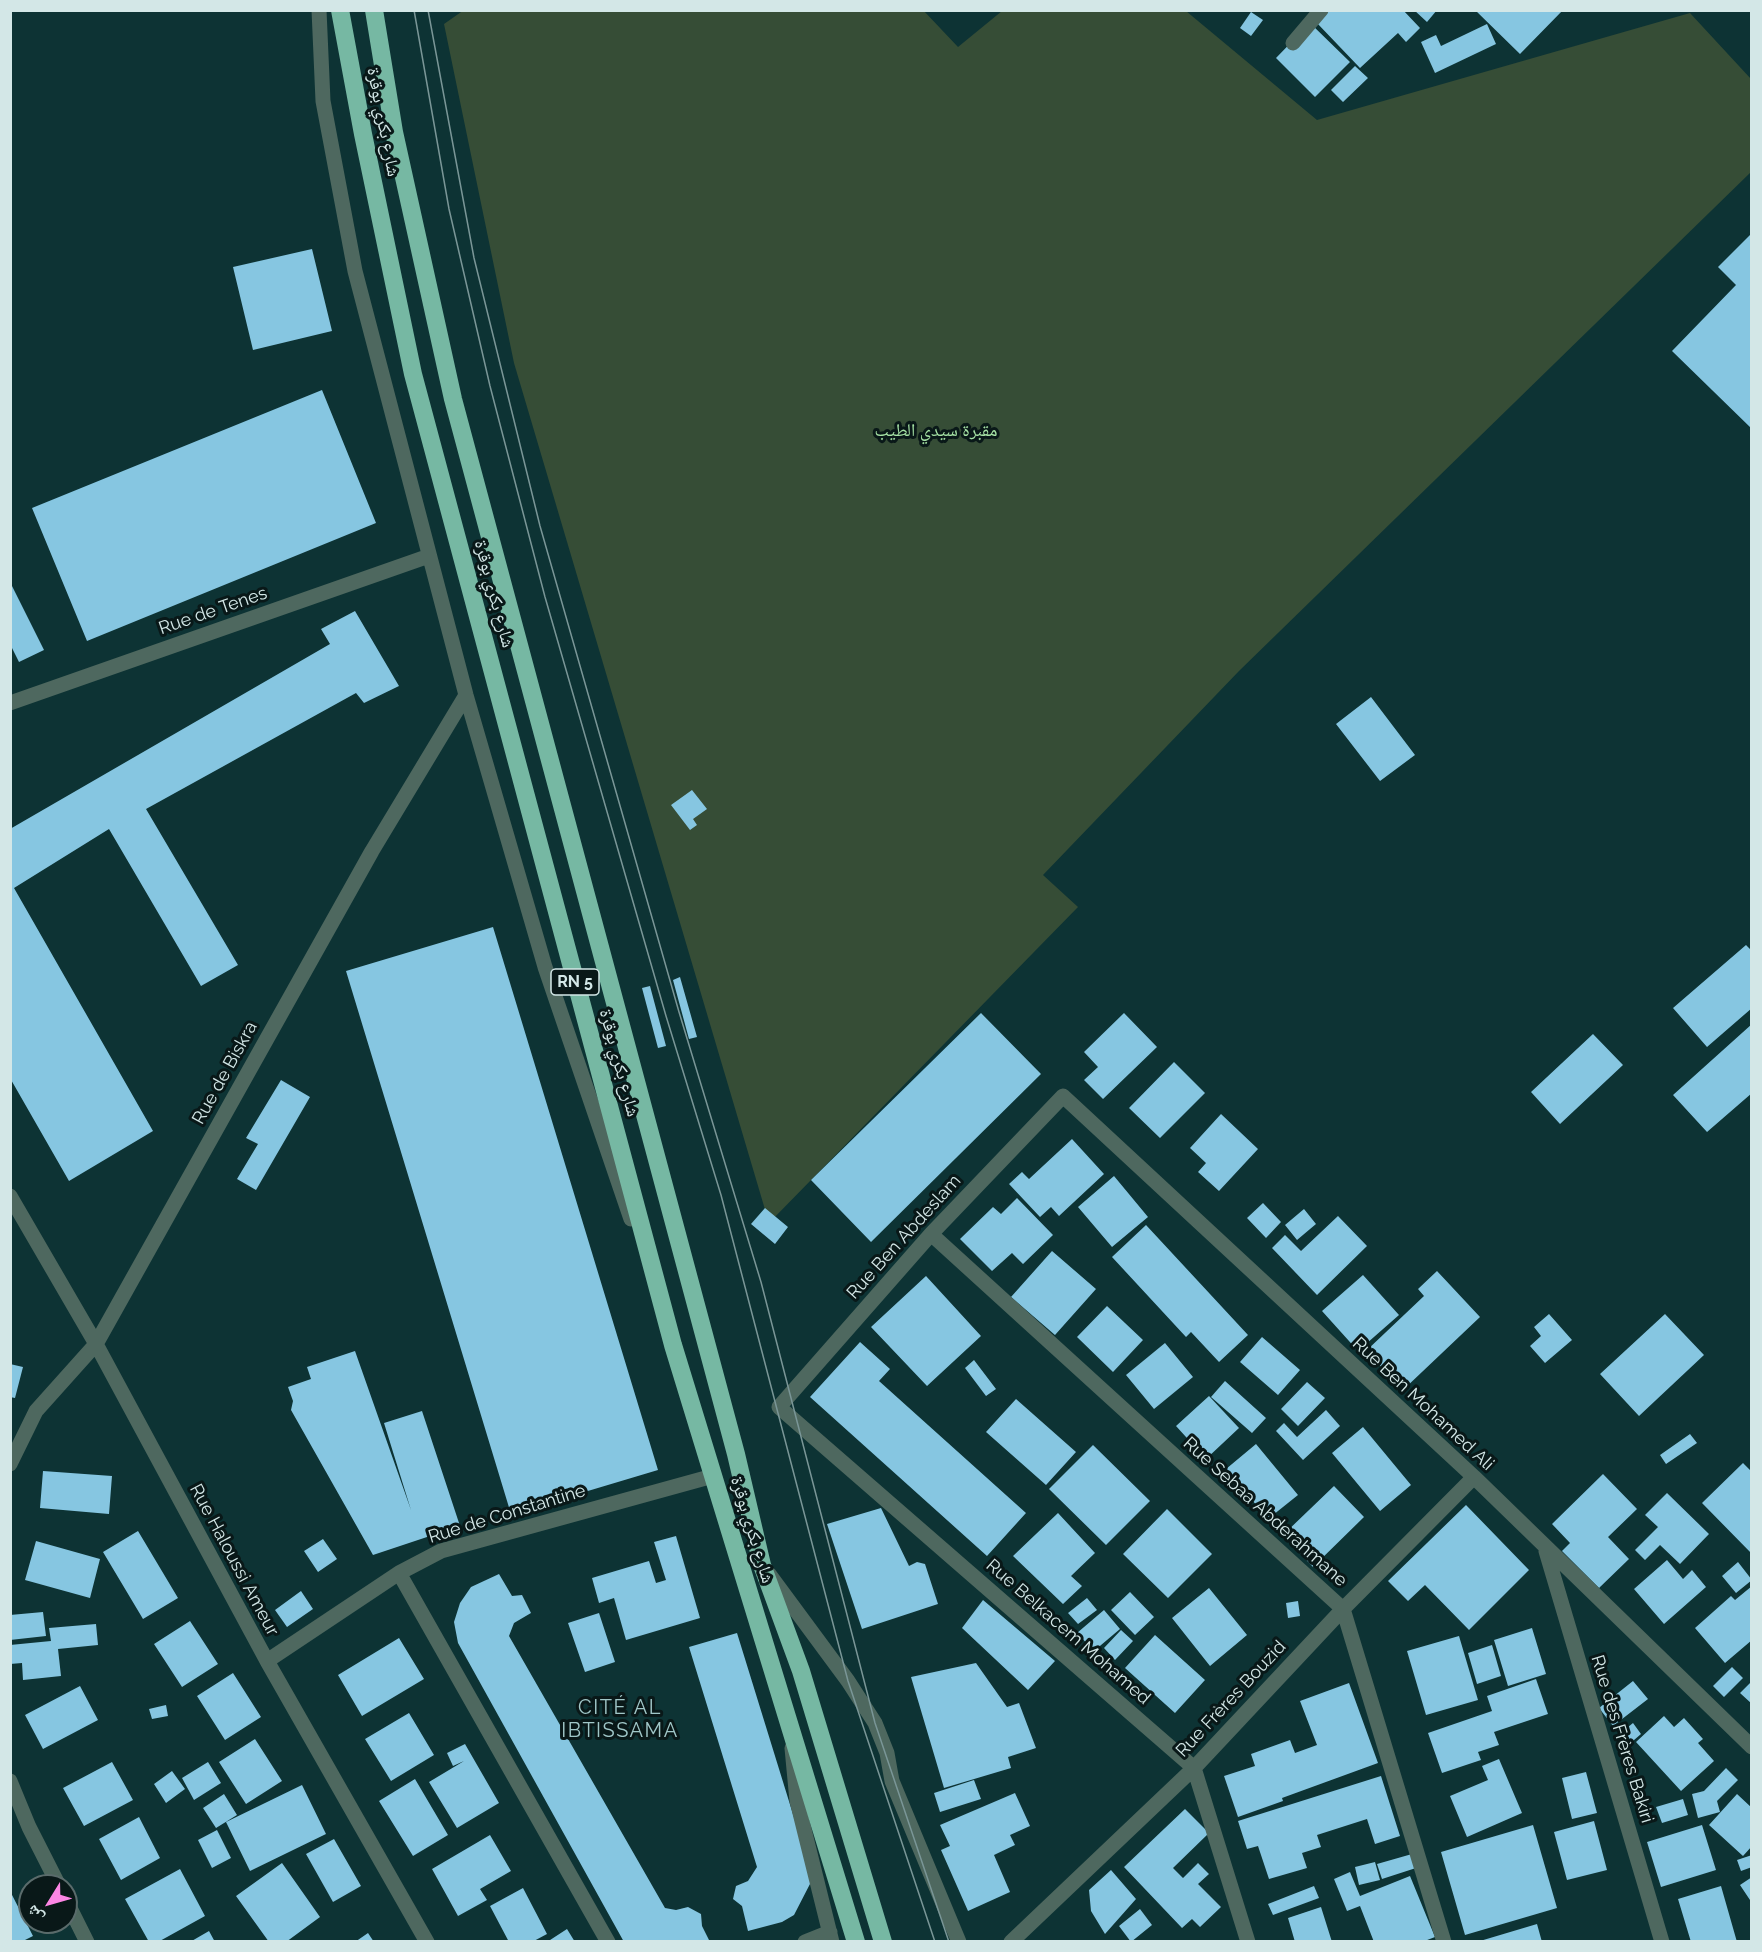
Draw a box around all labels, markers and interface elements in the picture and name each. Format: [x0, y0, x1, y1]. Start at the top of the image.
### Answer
street label: شارع بكري بوقرة [362, 66, 404, 178]
park label: مقبرة سيدي الطيب [875, 420, 997, 442]
street label: شارع بكري بوقرة [469, 538, 519, 650]
street label: Rue de Tenes [156, 582, 270, 640]
road number: RN 5 [551, 969, 599, 995]
street label: شارع بكري بوقرة [594, 1007, 644, 1119]
street label: Rue de Biskra [188, 1018, 262, 1128]
street label: Rue Ben Abdeslam [842, 1170, 966, 1304]
street label: Rue Ben Mohamed Ali [1348, 1333, 1498, 1475]
street label: Rue Sebaa Abderahmane [1179, 1433, 1351, 1591]
street label: شارع بكري بوقرة [726, 1474, 778, 1586]
street label: Rue Haloussi Ameur [185, 1480, 283, 1640]
street label: Rue de Constantine [426, 1480, 588, 1548]
street label: Rue Belkacem Mohamed [981, 1555, 1155, 1709]
street label: Rue Frères Bouzid [1172, 1636, 1290, 1762]
street label: Rue des Frères Bakiri [1586, 1652, 1658, 1826]
district label: CITÉ AL IBTISSAMA [561, 1696, 679, 1743]
north arrow [18, 1874, 78, 1934]
text: ش [22, 1901, 48, 1926]

